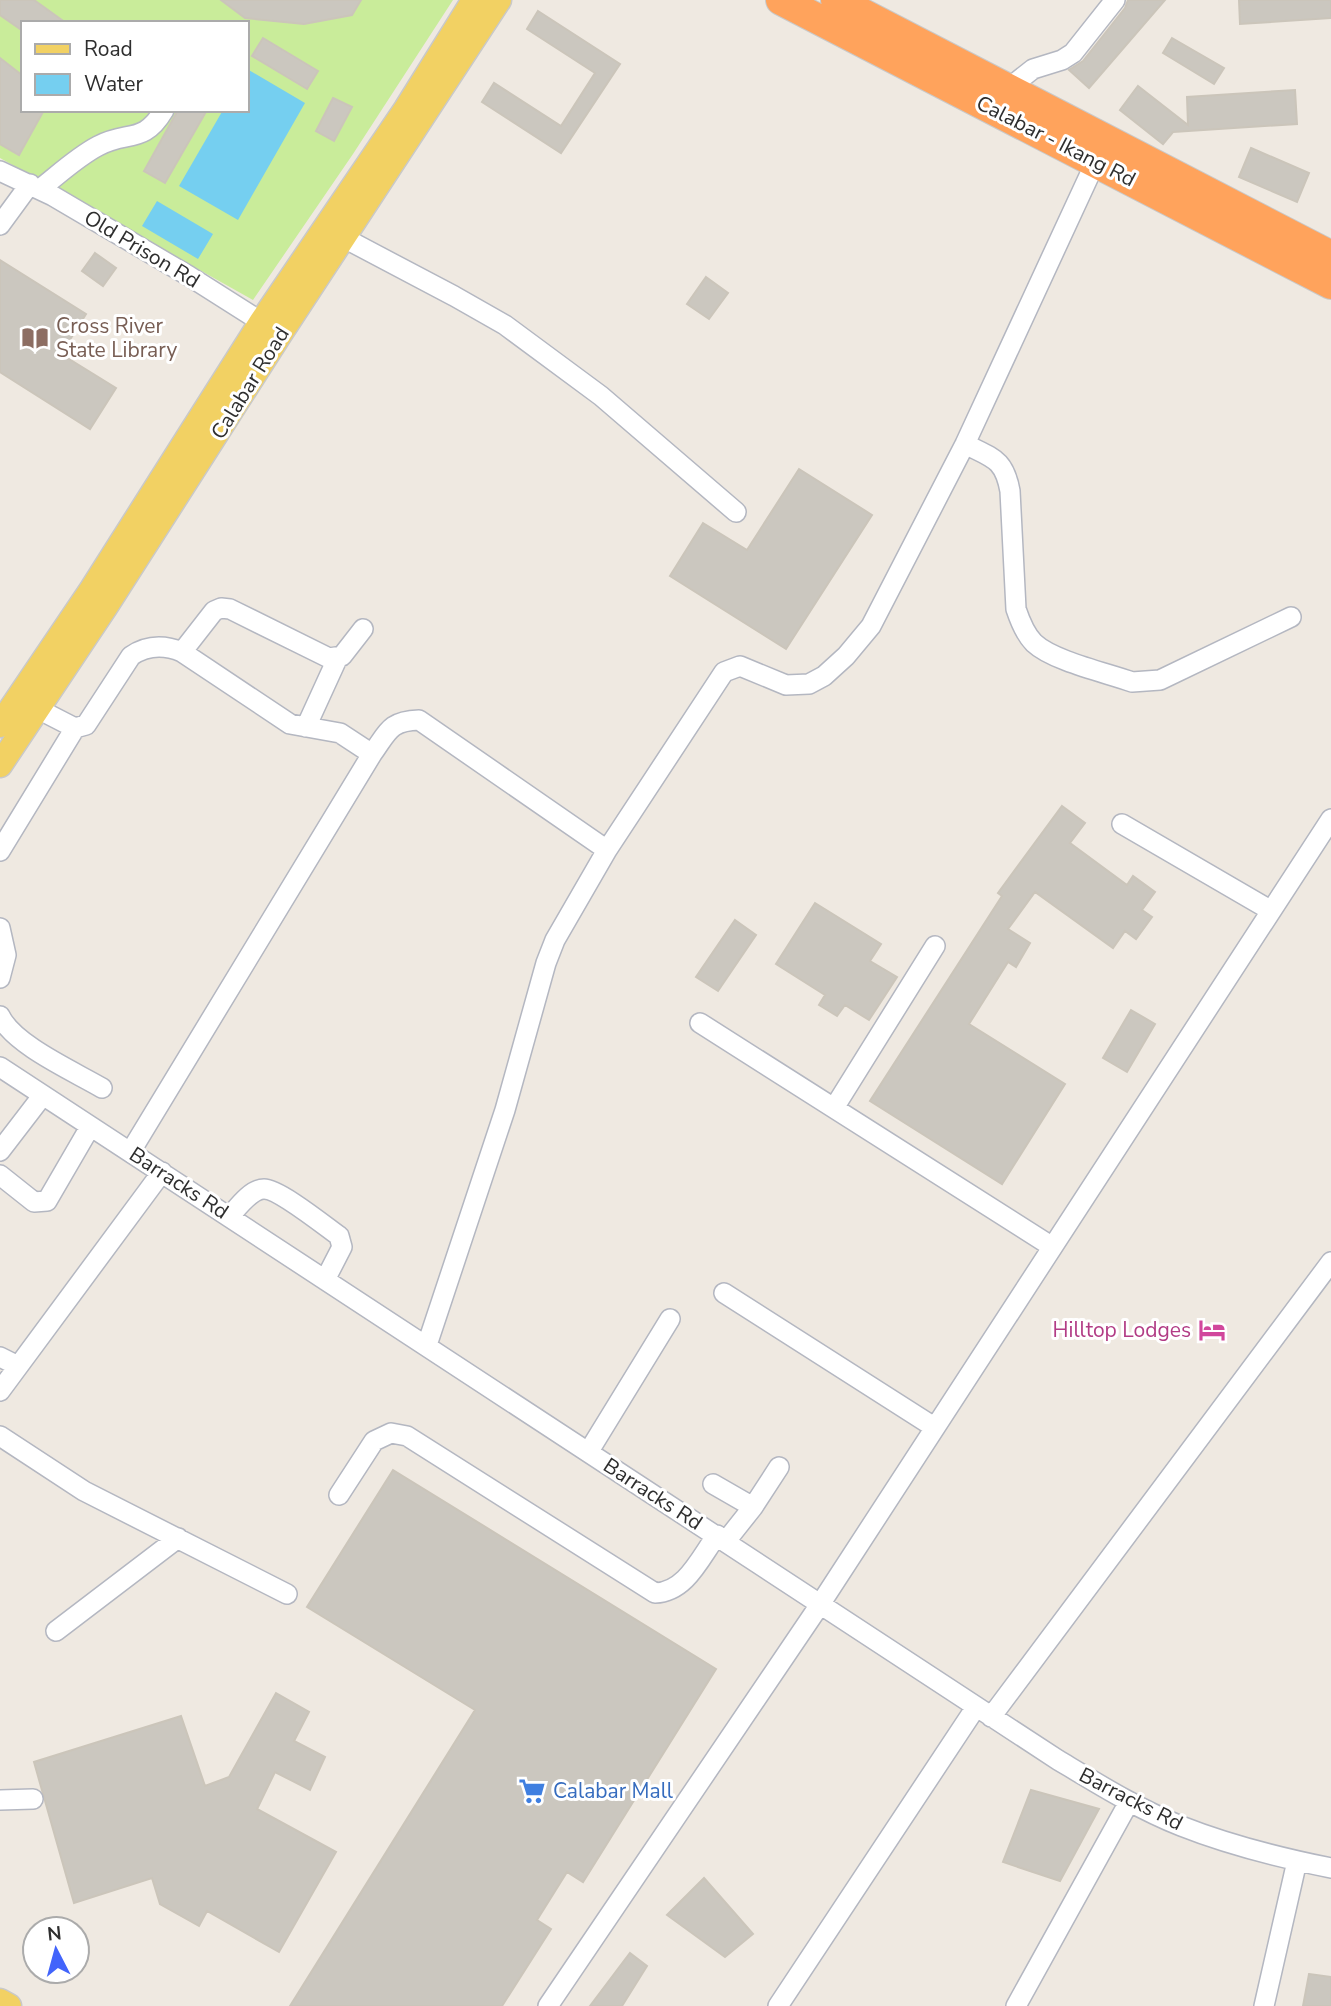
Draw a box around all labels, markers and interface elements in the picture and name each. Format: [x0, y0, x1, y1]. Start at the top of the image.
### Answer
legend [21, 21, 248, 112]
text: Road [84, 35, 133, 63]
text: Water [84, 70, 143, 98]
street label: Calabar - Ikang Rd [971, 89, 1141, 193]
street label: Old Prison Rd [79, 203, 205, 295]
place label: Cross River State Library [56, 312, 177, 364]
street label: Calabar Road [204, 322, 296, 444]
library icon: Cross River State Library [20, 323, 50, 353]
street label: Barracks Rd [124, 1140, 234, 1226]
hotel icon: Hilltop Lodges [1197, 1315, 1227, 1345]
place label: Hilltop Lodges [1053, 1316, 1191, 1344]
street label: Barracks Rd [598, 1451, 708, 1537]
street label: Barracks Rd [1074, 1761, 1188, 1837]
supermarket icon: Calabar Mall [517, 1776, 547, 1806]
place label: Calabar Mall [553, 1777, 674, 1805]
north arrow [21, 1915, 91, 1985]
text: N [46, 1920, 63, 1948]

